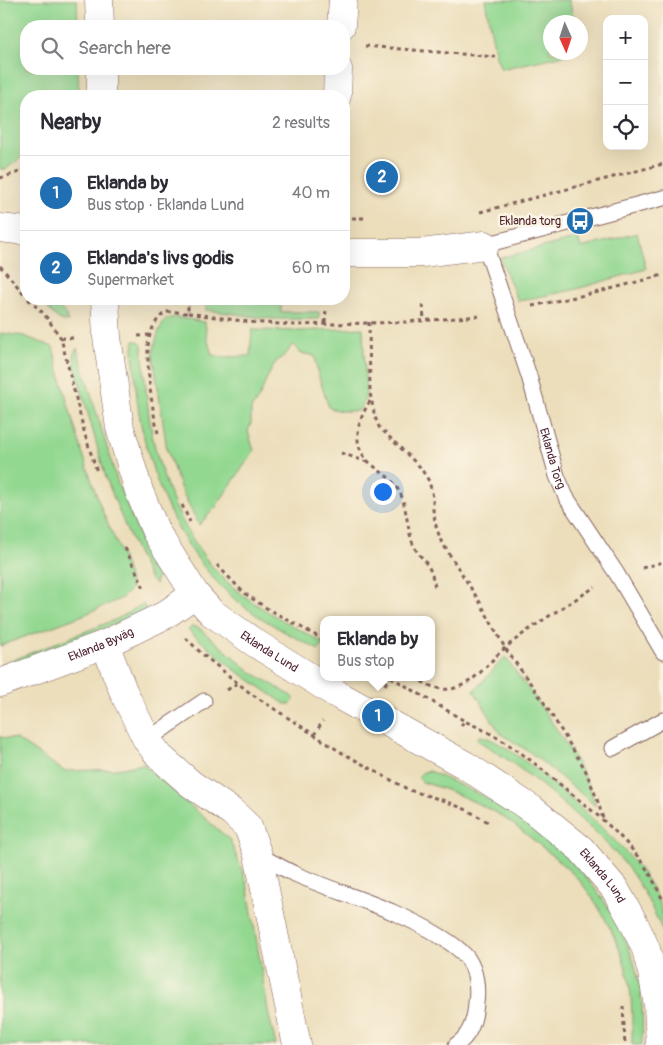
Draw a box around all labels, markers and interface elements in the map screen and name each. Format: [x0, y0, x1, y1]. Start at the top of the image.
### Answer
north arrow [543, 15, 588, 60]
map controls [603, 15, 648, 150]
button: + [603, 15, 648, 60]
search box [20, 20, 350, 75]
icon: search [38, 34, 66, 62]
text: Search here [78, 36, 171, 60]
button: − [603, 60, 648, 105]
button: locate [603, 105, 648, 150]
text: Nearby [40, 109, 101, 136]
text: 2 results [272, 113, 330, 133]
pin: 2 [366, 158, 398, 196]
text: Eklanda by [87, 171, 168, 195]
text: 1 [53, 183, 59, 203]
text: 40 m [292, 183, 330, 203]
text: Bus stop · Eklanda Lund [87, 195, 244, 215]
bus stop icon: Eklanda torg [565, 206, 595, 236]
place label: Eklanda torg [499, 214, 561, 229]
text: Eklanda's livs godis [87, 246, 233, 270]
text: 2 [52, 258, 60, 278]
text: 60 m [292, 258, 330, 278]
text: Supermarket [87, 270, 174, 290]
street label: Eklanda Torg [536, 426, 569, 491]
your location [370, 479, 396, 505]
popup [320, 616, 435, 681]
street label: Eklanda Byväg [66, 624, 136, 664]
text: Eklanda by [337, 627, 418, 651]
street label: Eklanda Lund [237, 628, 301, 676]
text: Bus stop [337, 651, 395, 671]
pin: 1 [362, 697, 394, 735]
street label: Eklanda Lund [576, 845, 629, 906]

